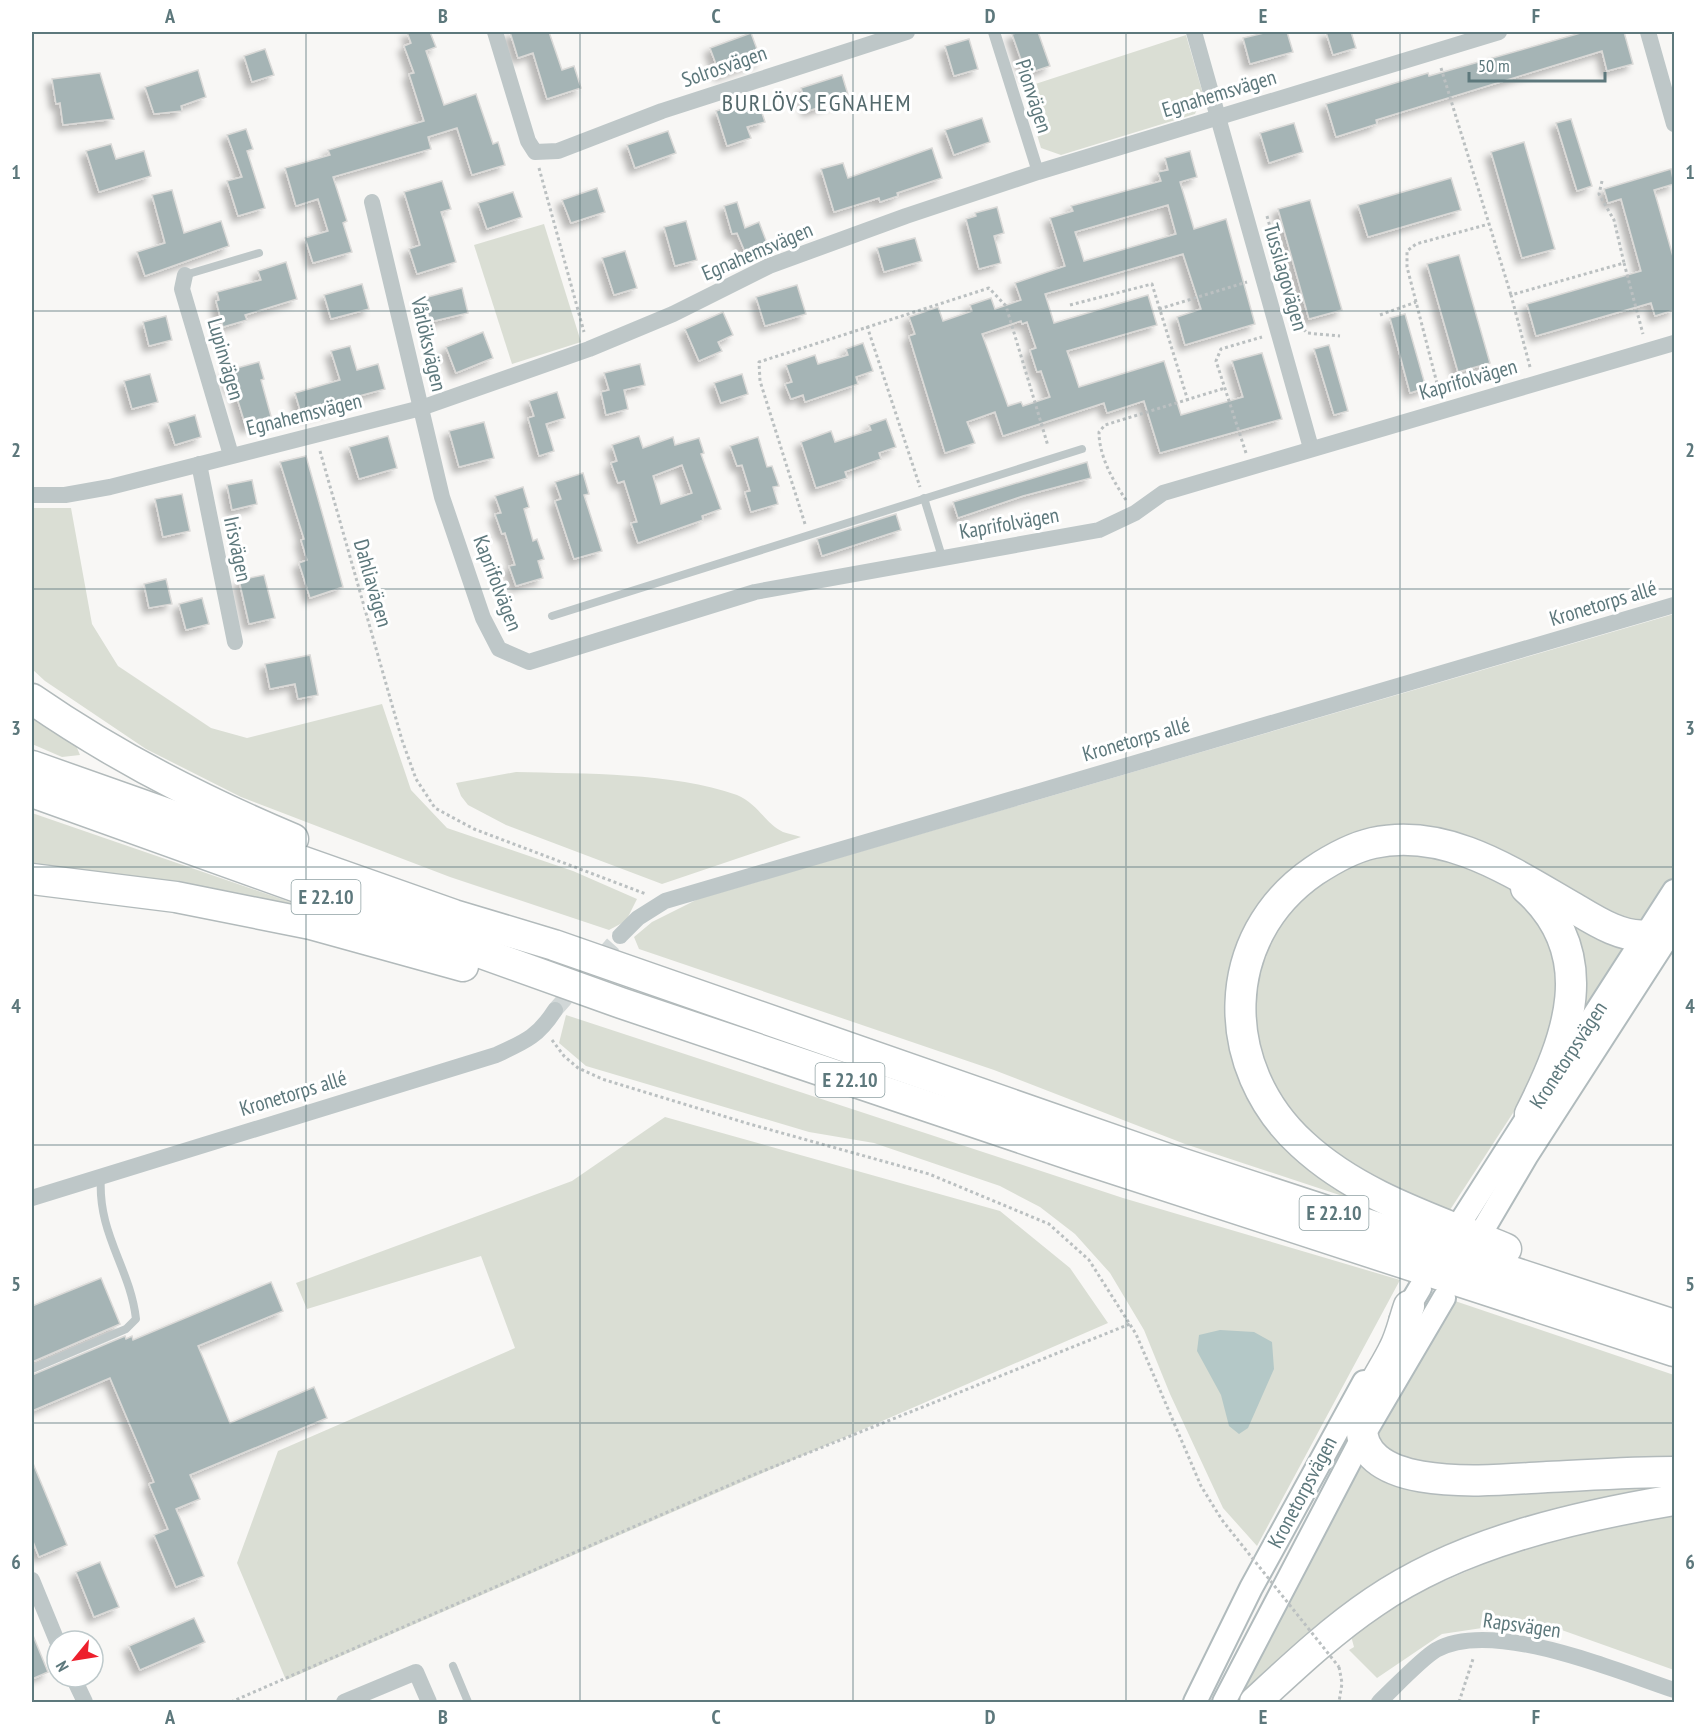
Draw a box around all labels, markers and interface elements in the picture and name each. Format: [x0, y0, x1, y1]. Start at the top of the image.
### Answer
text: A [164, 3, 176, 29]
text: B [438, 3, 448, 29]
text: C [711, 3, 721, 29]
text: D [985, 3, 996, 29]
text: E [1259, 3, 1267, 29]
text: F [1532, 3, 1540, 29]
street label: Solrosvägen [678, 39, 770, 93]
scale bar [1469, 45, 1606, 83]
text: 50 m [1478, 54, 1510, 77]
street label: Pionvägen [1009, 56, 1059, 136]
street label: Egnahemsvägen [1159, 63, 1279, 123]
district label: BURLÖVS EGNAHEM [722, 87, 912, 118]
text: 1 [11, 159, 21, 185]
text: 1 [1685, 159, 1695, 185]
street label: Egnahemsvägen [697, 216, 817, 286]
street label: Tussilagovägen [1258, 220, 1314, 334]
street label: Vårlöksvägen [405, 293, 453, 394]
street label: Lupinvägen [201, 315, 251, 403]
street label: Kaprifolvägen [1416, 352, 1520, 406]
street label: Egnahemsvägen [244, 387, 364, 441]
text: 2 [11, 437, 21, 463]
text: 2 [1685, 437, 1695, 463]
street label: Kaprifolvägen [957, 501, 1061, 545]
street label: Irisvägen [218, 514, 258, 584]
street label: Kaprifolvägen [467, 531, 529, 635]
street label: Dahliavägen [348, 536, 398, 630]
street label: Kronetorps allé [1546, 574, 1660, 632]
street label: Kronetorps allé [1079, 711, 1193, 767]
text: 3 [11, 715, 21, 741]
text: 3 [1685, 715, 1695, 741]
road number: E 22.10 [292, 880, 360, 914]
text: 4 [11, 993, 21, 1019]
text: 4 [1685, 993, 1695, 1019]
street label: Kronetorpsvägen [1523, 996, 1613, 1114]
road number: E 22.10 [816, 1063, 884, 1097]
street label: Kronetorps allé [236, 1064, 350, 1122]
road number: E 22.10 [1300, 1196, 1368, 1230]
text: 5 [11, 1271, 21, 1297]
text: 5 [1685, 1271, 1695, 1297]
street label: Kronetorpsvägen [1261, 1431, 1343, 1553]
text: 6 [11, 1549, 21, 1575]
text: 6 [1685, 1549, 1695, 1575]
street label: Rapsvägen [1481, 1606, 1563, 1644]
north arrow [45, 1629, 105, 1689]
text: N [51, 1658, 73, 1675]
text: A [164, 1704, 176, 1730]
text: B [438, 1704, 448, 1730]
text: C [711, 1704, 721, 1730]
text: D [985, 1704, 996, 1730]
text: E [1259, 1704, 1267, 1730]
text: F [1532, 1704, 1540, 1730]

